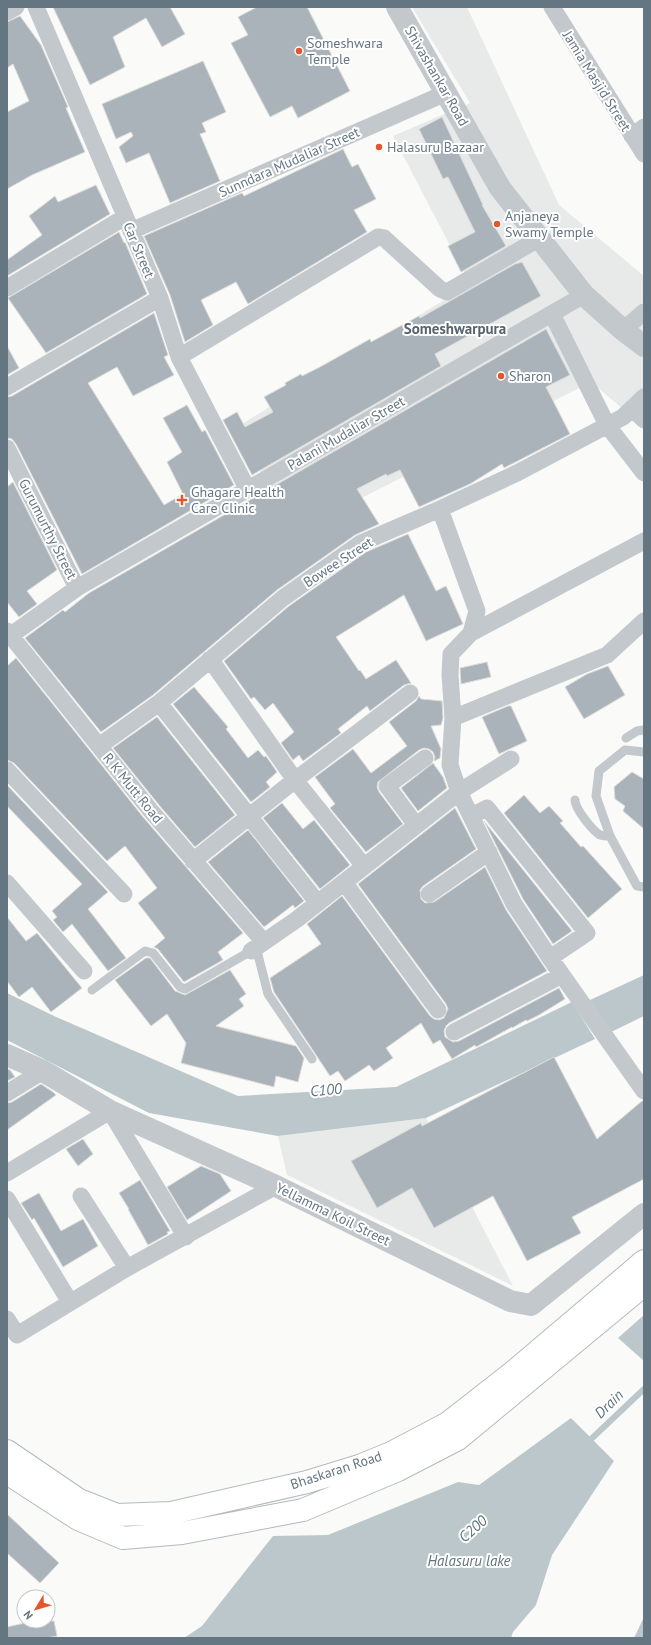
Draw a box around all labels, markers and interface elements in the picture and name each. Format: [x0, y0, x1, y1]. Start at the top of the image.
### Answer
street label: Shivashankar Road [401, 23, 473, 129]
street label: Jamia Masjid Street [558, 27, 635, 135]
place label: Someshwara Temple [307, 34, 383, 68]
marker: Someshwara Temple [294, 46, 304, 56]
street label: Sunndara Mudaliar Street [216, 123, 362, 201]
place label: Halasuru Bazaar [387, 138, 484, 156]
marker: Halasuru Bazaar [374, 142, 384, 152]
place label: Anjaneya Swamy Temple [505, 207, 594, 241]
street label: Car Street [119, 219, 159, 281]
marker: Anjaneya Swamy Temple [492, 219, 502, 229]
district label: Someshwarpura [404, 319, 506, 338]
place label: Sharon [509, 367, 551, 385]
marker: Sharon [496, 371, 506, 381]
street label: Palani Mudaliar Street [284, 392, 408, 474]
street label: Gurumurthy Street [15, 476, 81, 583]
place label: Ghagare Health Care Clinic [191, 483, 284, 517]
marker: Ghagare Health Care Clinic [176, 494, 188, 506]
street label: Bowee Street [300, 533, 376, 591]
street label: R K Mutt Road [99, 749, 167, 827]
water label: C100 [309, 1078, 344, 1101]
street label: Yellamma Koil Street [273, 1179, 393, 1250]
water label: Drain [590, 1385, 627, 1422]
street label: Bhaskaran Road [288, 1447, 384, 1493]
water label: C200 [455, 1510, 492, 1546]
water label: Halasuru lake [427, 1551, 511, 1570]
north arrow [16, 1589, 56, 1629]
text: N [20, 1608, 36, 1622]

